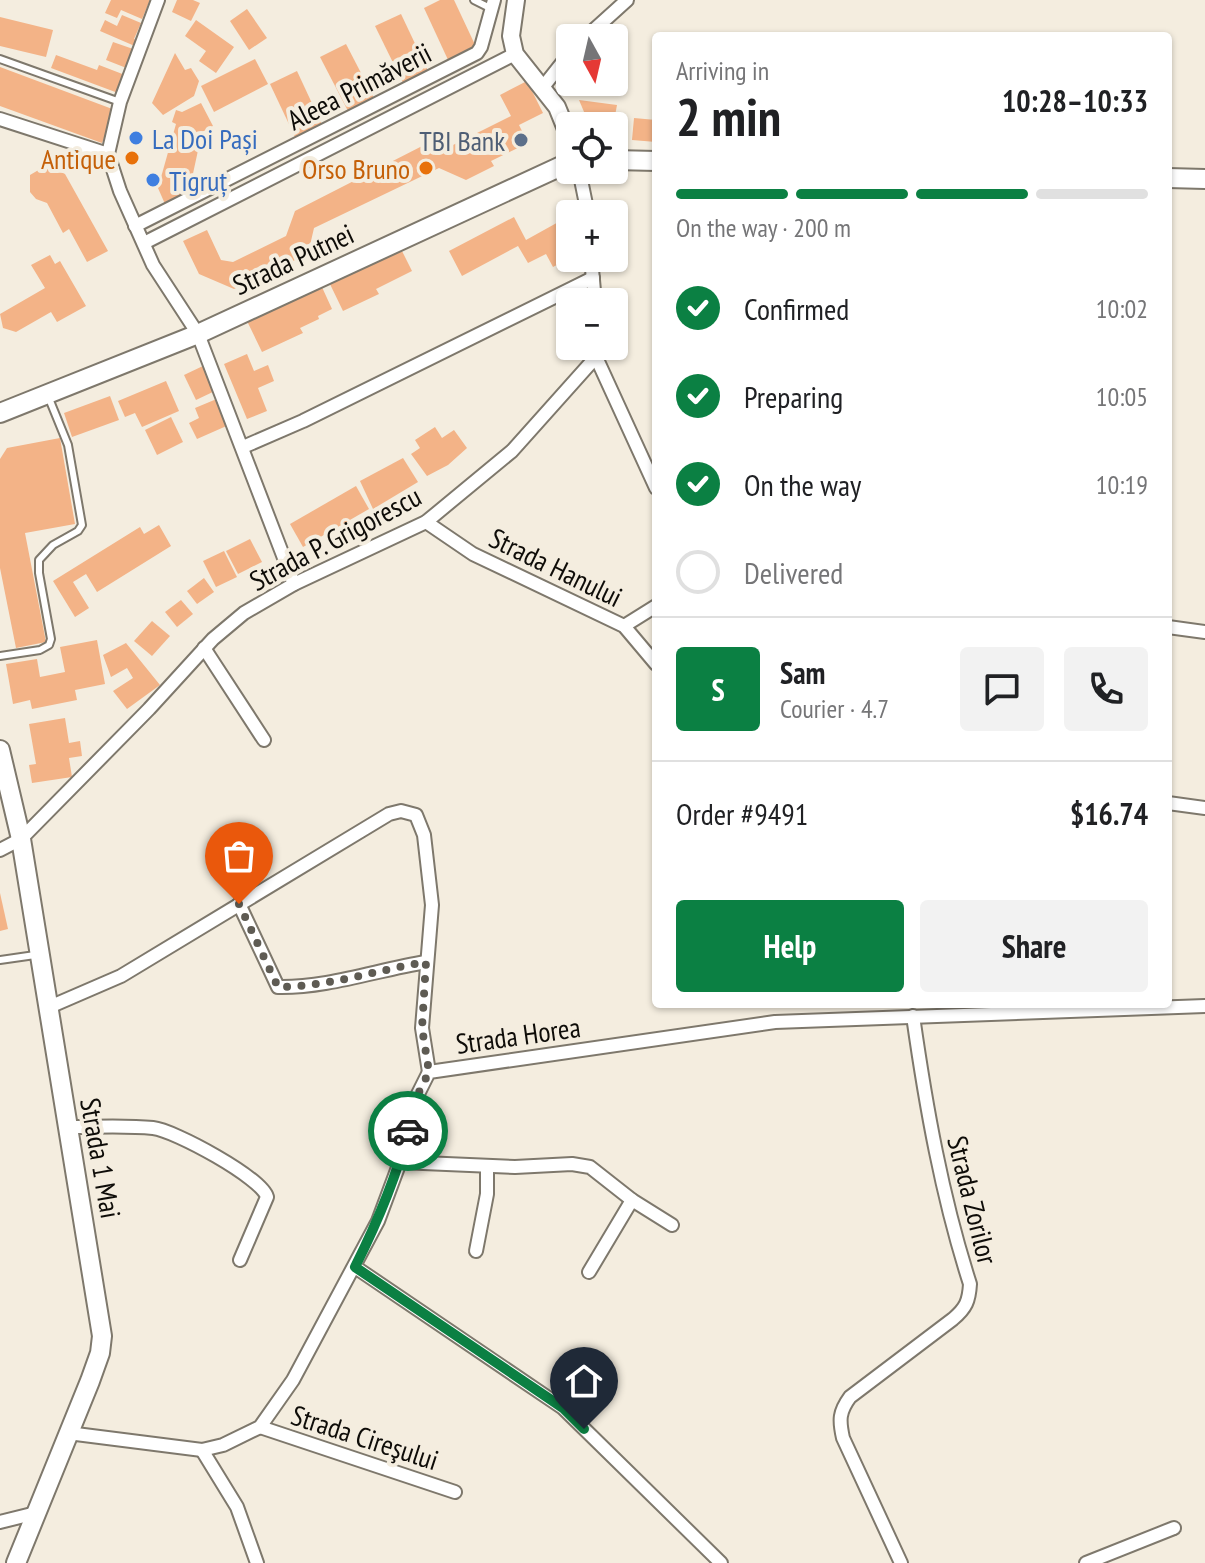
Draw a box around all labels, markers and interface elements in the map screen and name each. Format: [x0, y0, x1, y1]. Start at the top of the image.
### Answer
north arrow [556, 24, 628, 96]
map controls [556, 24, 628, 360]
street label: Aleea Primăverii [281, 34, 437, 138]
text: Arriving in [676, 54, 769, 87]
text: 10:28–10:33 [1002, 81, 1148, 120]
text: 2 min [676, 83, 781, 150]
button: locate [556, 112, 628, 184]
place label: La Doi Pași [152, 120, 258, 157]
place label: TBI Bank [419, 122, 505, 159]
marker: La Doi Pași [127, 129, 145, 147]
marker: TBI Bank [512, 131, 530, 149]
place label: Antique [41, 140, 116, 177]
marker: Antique [123, 149, 141, 167]
place label: Orso Bruno [302, 150, 410, 187]
marker: Orso Bruno [417, 159, 435, 177]
place label: Tigruț [169, 162, 228, 199]
marker: Tigruț [144, 171, 162, 189]
button: + [556, 200, 628, 272]
text: On the way · 200 m [676, 211, 851, 244]
street label: Strada Putnei [227, 215, 359, 303]
icon: check [676, 286, 720, 330]
button: − [556, 288, 628, 360]
text: Confirmed [744, 289, 849, 328]
text: 10:02 [1096, 292, 1148, 325]
icon: check [676, 374, 720, 418]
text: Preparing [744, 377, 843, 416]
text: 10:05 [1096, 380, 1148, 413]
icon: check [676, 462, 720, 506]
text: On the way [744, 465, 861, 504]
text: 10:19 [1096, 468, 1148, 501]
street label: Strada P. Grigorescu [243, 477, 427, 599]
street label: Strada Hanului [484, 519, 628, 615]
text: Delivered [744, 553, 843, 592]
button: chat [960, 647, 1044, 731]
button: phone [1064, 647, 1148, 731]
text: Sam [780, 653, 825, 692]
text: S [711, 670, 725, 709]
text: Courier · 4.7 [780, 692, 889, 725]
text: Order #9491 [676, 794, 808, 833]
text: $16.74 [1070, 794, 1148, 833]
pin [205, 822, 273, 904]
icon: bag [217, 834, 261, 878]
button: Help [676, 900, 904, 992]
button: Share [920, 900, 1148, 992]
street label: Strada Horea [453, 1008, 583, 1062]
courier [368, 1091, 448, 1171]
street label: Strada 1 Mai [72, 1095, 130, 1221]
icon: car [386, 1109, 430, 1153]
street label: Strada Zorilor [939, 1132, 1007, 1268]
pin [550, 1347, 618, 1429]
icon: home [562, 1359, 606, 1403]
street label: Strada Cireşului [287, 1396, 443, 1478]

